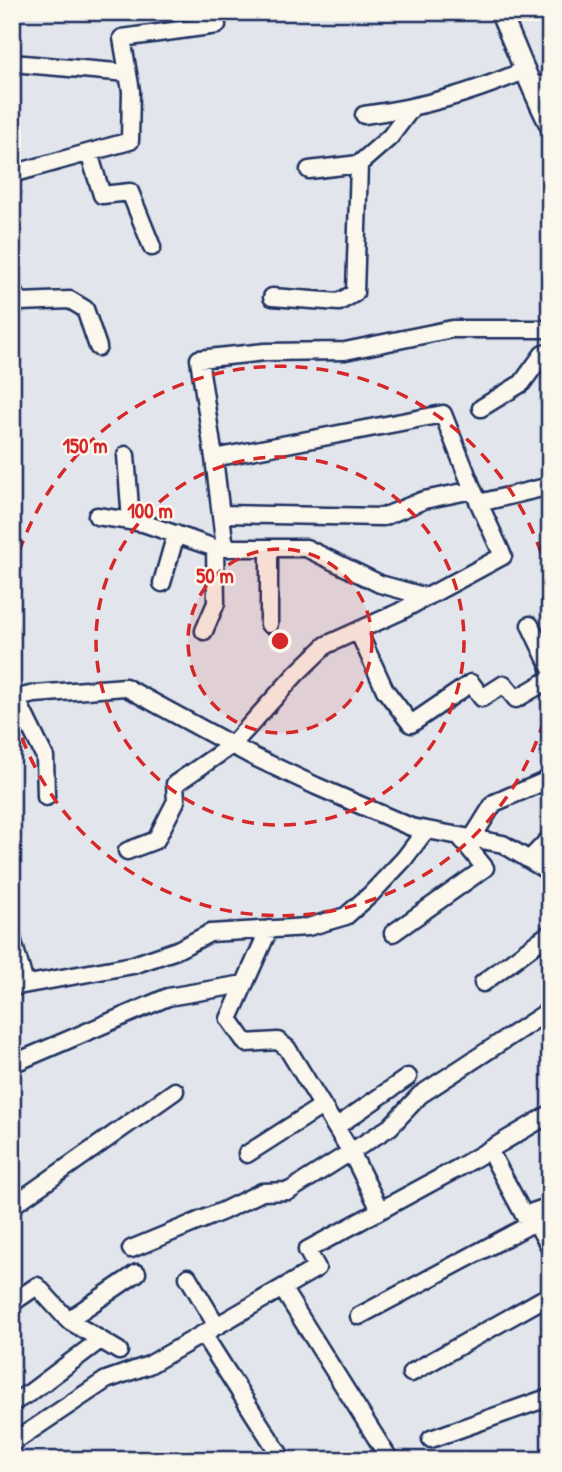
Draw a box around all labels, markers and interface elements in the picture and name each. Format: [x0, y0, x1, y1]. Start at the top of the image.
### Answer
text: 150 m [62, 431, 108, 460]
text: 100 m [127, 496, 173, 525]
text: 50 m [196, 561, 234, 590]
centre of rings [268, 629, 292, 653]

